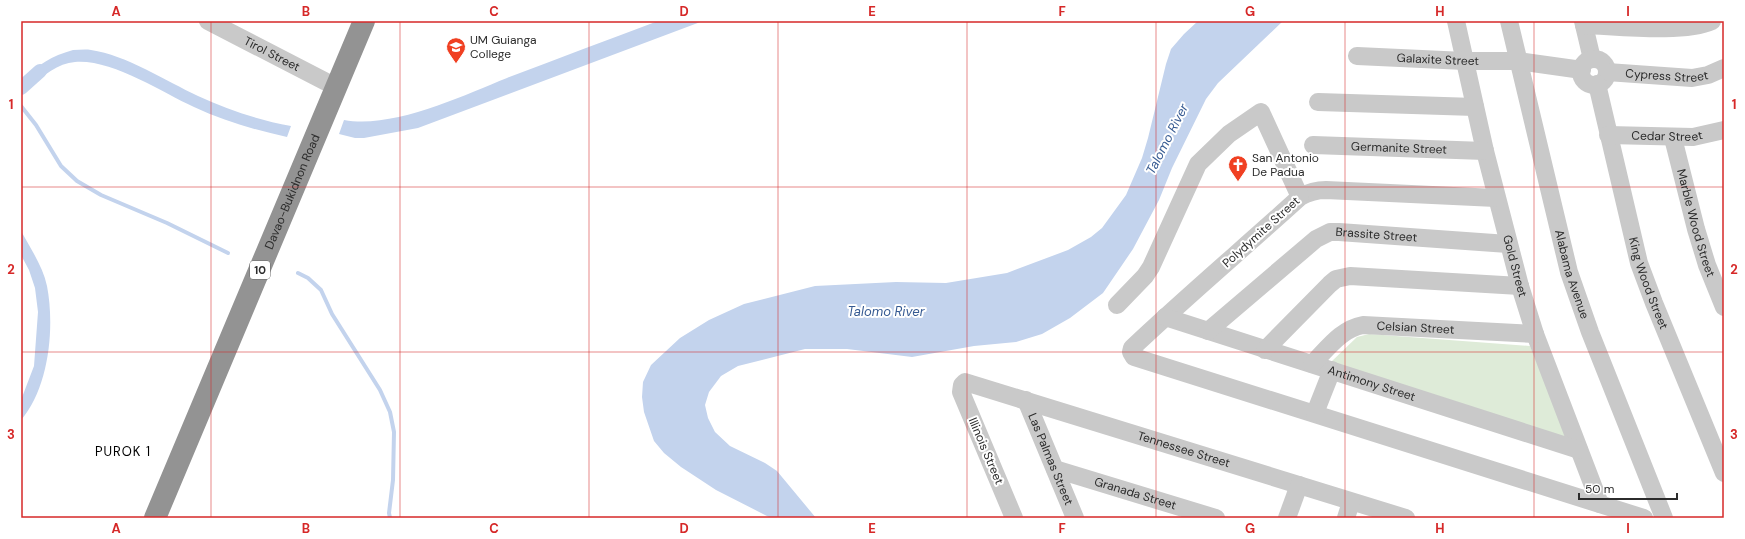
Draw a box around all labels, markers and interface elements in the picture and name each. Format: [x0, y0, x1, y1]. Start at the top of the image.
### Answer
text: A [111, 3, 121, 20]
text: B [302, 3, 310, 20]
text: C [489, 3, 499, 20]
text: D [679, 3, 689, 20]
text: E [868, 3, 876, 20]
text: F [1058, 3, 1066, 20]
text: G [1245, 3, 1255, 20]
text: H [1435, 3, 1445, 20]
text: I [1626, 3, 1630, 20]
place label: UM Guianga College [470, 32, 537, 62]
street label: Tirol Street [241, 33, 303, 75]
school or university icon: UM Guianga College [445, 36, 467, 64]
street label: Galaxite Street [1396, 50, 1479, 69]
street label: Cypress Street [1625, 65, 1710, 86]
text: 1 [9, 96, 13, 113]
text: 1 [1732, 96, 1736, 113]
water label: Talomo River [1142, 100, 1193, 177]
street label: Cedar Street [1631, 127, 1704, 145]
street label: Davao-Bukidnon Road [261, 132, 324, 252]
street label: Germanite Street [1351, 138, 1448, 158]
place label: San Antonio De Padua [1252, 150, 1319, 180]
church icon: San Antonio De Padua [1227, 154, 1249, 182]
street label: Marble Wood Street [1673, 167, 1719, 280]
street label: Polydymite Street [1219, 193, 1303, 271]
street label: Brassite Street [1335, 224, 1418, 246]
street label: Alabama Avenue [1551, 228, 1593, 321]
street label: Gold Street [1499, 233, 1531, 299]
street label: King Wood Street [1625, 236, 1672, 332]
text: 2 [7, 261, 15, 278]
road number: 10 [250, 261, 270, 279]
text: 2 [1730, 261, 1738, 278]
water label: Talomo River [847, 303, 926, 320]
street label: Celsian Street [1376, 318, 1455, 338]
street label: Antimony Street [1326, 362, 1418, 405]
street label: Las Palmas Street [1024, 411, 1077, 508]
street label: Illinois Street [965, 415, 1007, 487]
text: 3 [7, 426, 15, 443]
text: 3 [1730, 426, 1738, 443]
street label: Tennessee Street [1136, 428, 1232, 471]
district label: PUROK 1 [95, 443, 151, 460]
street label: Granada Street [1092, 473, 1179, 514]
scale bar [1579, 475, 1677, 501]
text: 50 m [1585, 481, 1614, 497]
text: A [111, 520, 121, 537]
text: B [302, 520, 310, 537]
text: C [489, 520, 499, 537]
text: D [679, 520, 689, 537]
text: E [868, 520, 876, 537]
text: F [1058, 520, 1066, 537]
text: G [1245, 520, 1255, 537]
text: H [1435, 520, 1445, 537]
text: I [1626, 520, 1630, 537]

